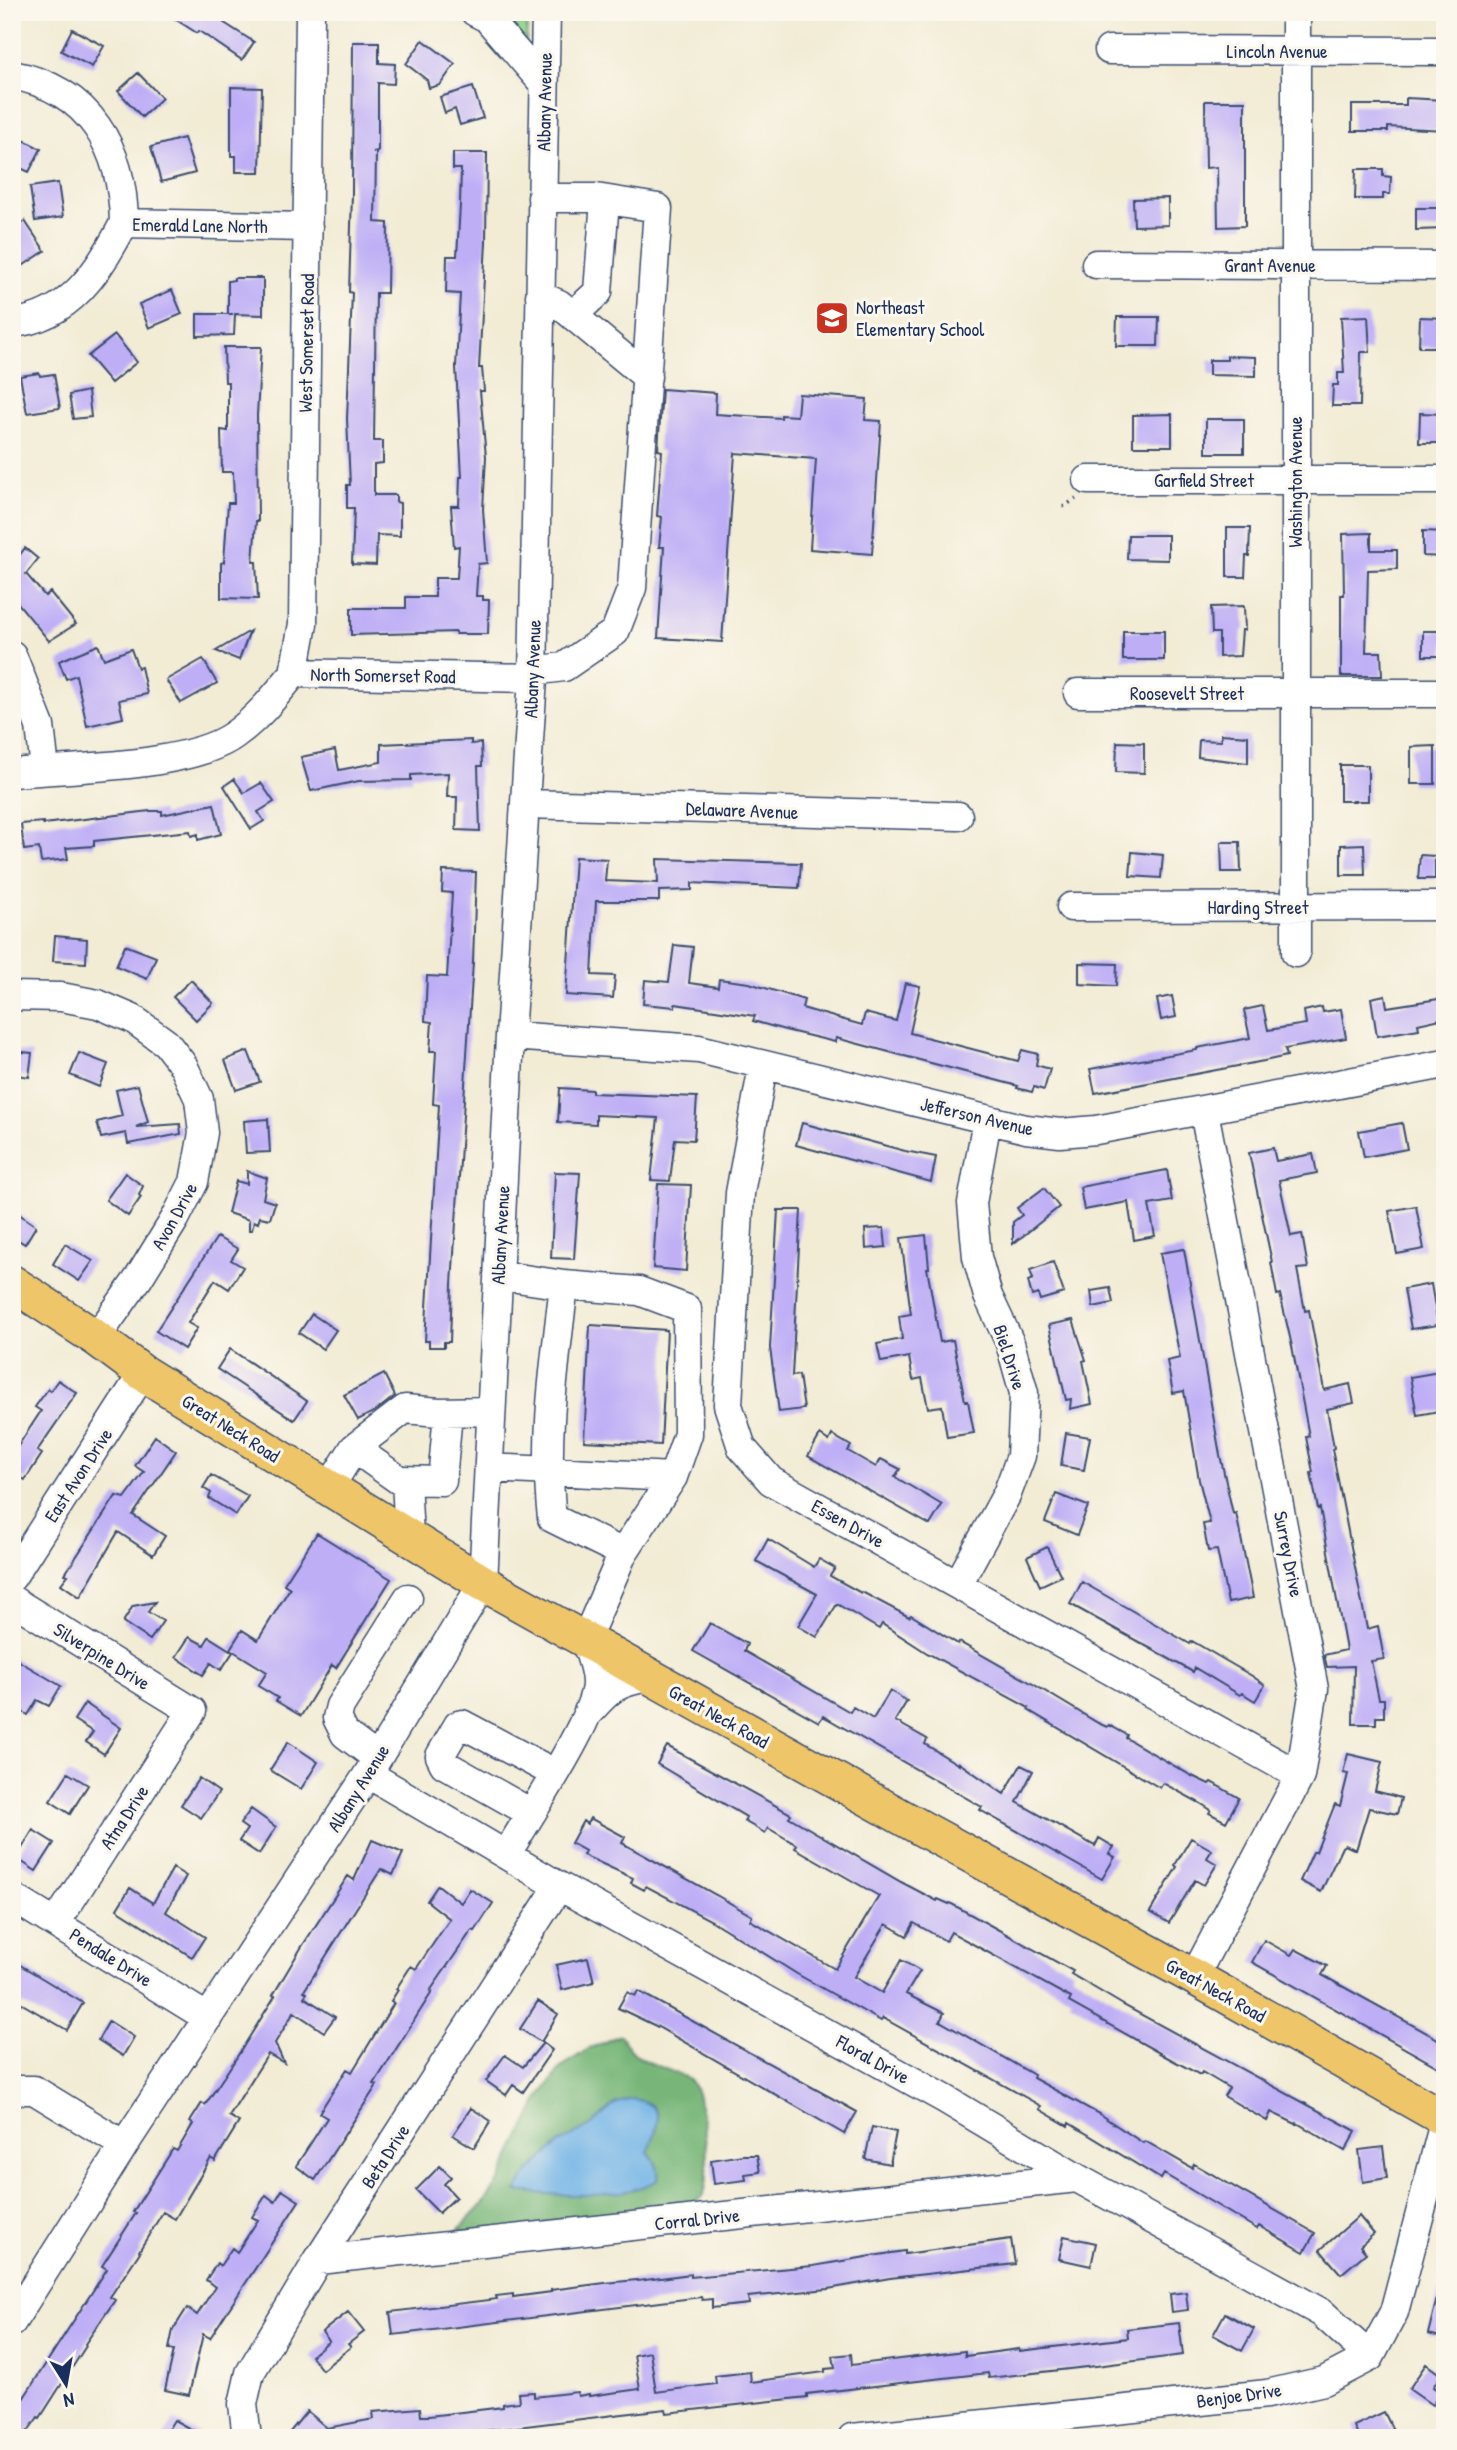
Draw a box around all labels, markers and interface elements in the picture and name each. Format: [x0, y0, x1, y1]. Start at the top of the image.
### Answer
street label: Lincoln Avenue [1226, 38, 1328, 64]
street label: Albany Avenue [530, 52, 558, 152]
street label: Emerald Lane North [132, 211, 268, 239]
street label: Grant Avenue [1224, 252, 1316, 278]
street label: West Somerset Road [292, 273, 320, 413]
place label: Northeast Elementary School [856, 294, 985, 342]
school or university icon: Northeast Elementary School [813, 299, 851, 337]
street label: Washington Avenue [1282, 416, 1308, 548]
street label: Garfield Street [1154, 467, 1255, 493]
street label: Albany Avenue [517, 619, 547, 719]
street label: North Somerset Road [310, 661, 456, 689]
street label: Roosevelt Street [1130, 680, 1245, 706]
street label: Delaware Avenue [685, 795, 799, 825]
street label: Harding Street [1208, 894, 1309, 920]
street label: Jefferson Avenue [918, 1090, 1037, 1142]
street label: Avon Drive [145, 1177, 203, 1254]
street label: Albany Avenue [484, 1185, 516, 1285]
street label: Biel Drive [987, 1321, 1033, 1393]
street label: Great Neck Road [177, 1388, 285, 1469]
street label: East Avon Drive [38, 1423, 118, 1527]
street label: Essen Drive [807, 1492, 889, 1554]
street label: Surrey Drive [1268, 1509, 1310, 1599]
street label: Silverpine Drive [49, 1616, 156, 1696]
street label: Great Neck Road [664, 1678, 774, 1755]
street label: Albany Avenue [321, 1739, 395, 1837]
street label: Atna Drive [93, 1779, 155, 1854]
street label: Pendale Drive [65, 1921, 158, 1993]
street label: Great Neck Road [1161, 1952, 1271, 2029]
street label: Floral Drive [831, 2028, 915, 2090]
street label: Beta Drive [355, 2119, 416, 2193]
street label: Corral Drive [653, 2202, 741, 2236]
north arrow [32, 2348, 102, 2418]
street label: Benjoe Drive [1195, 2376, 1284, 2414]
text: N [62, 2387, 77, 2414]

